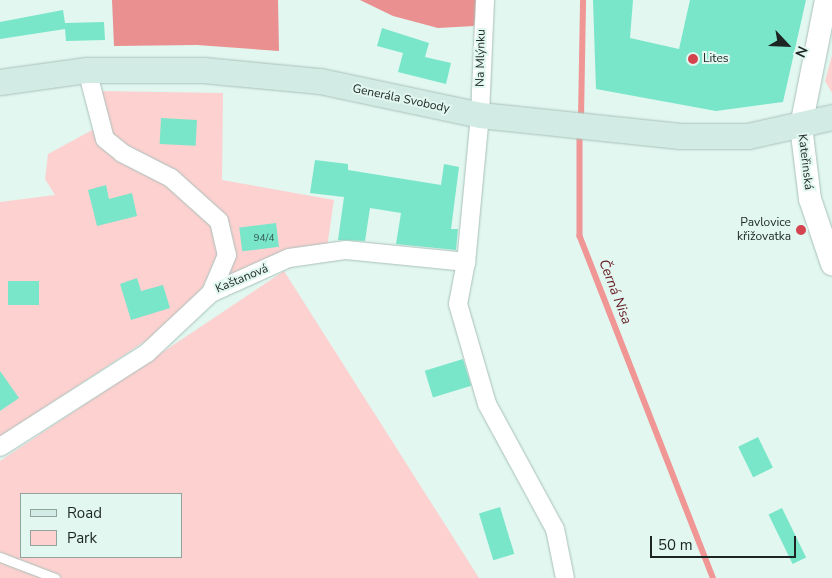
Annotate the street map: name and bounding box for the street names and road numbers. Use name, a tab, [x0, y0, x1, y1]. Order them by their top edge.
street label: Na Mlýnku	[473, 29, 489, 87]
street label: Generála Svobody	[351, 82, 451, 116]
street label: Kateřinská	[794, 133, 816, 191]
street label: Kaštanová	[213, 261, 271, 297]

